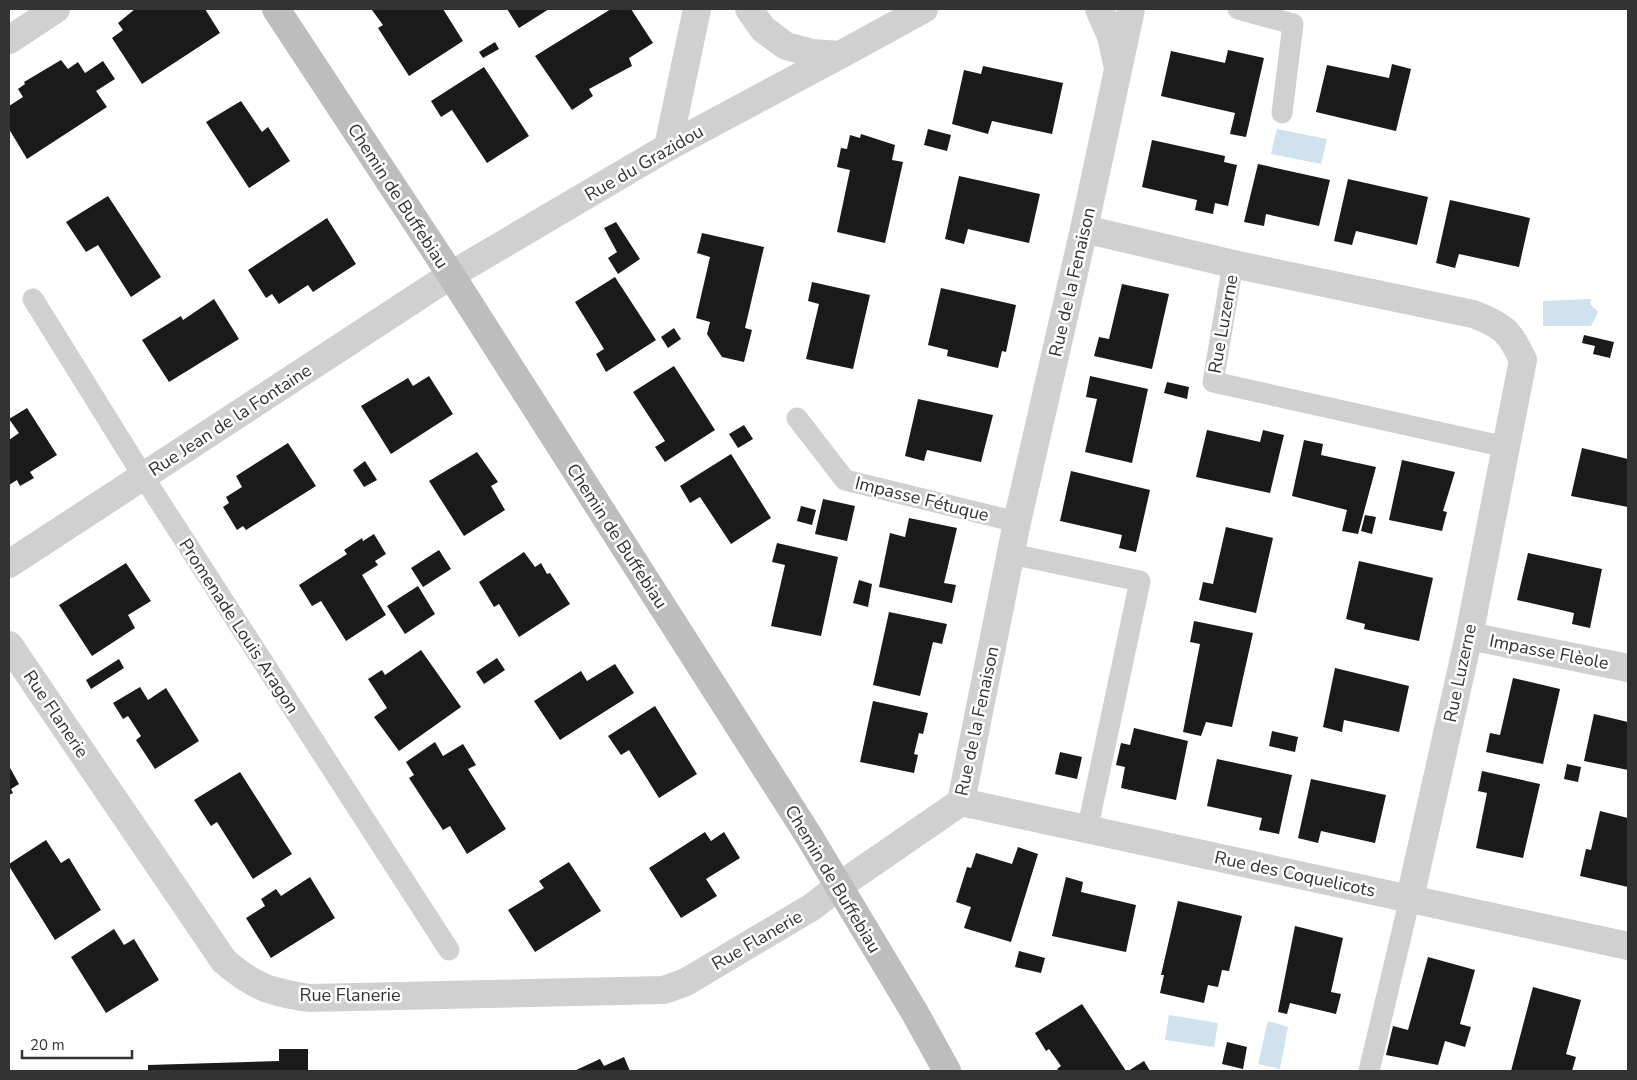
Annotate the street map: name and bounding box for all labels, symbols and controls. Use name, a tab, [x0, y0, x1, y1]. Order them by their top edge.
street label: Chemin de Buffebiau	[342, 119, 454, 273]
street label: Rue du Grazidou	[580, 119, 708, 207]
street label: Rue de la Fenaison	[1043, 205, 1101, 359]
street label: Rue Luzerne	[1202, 273, 1244, 375]
street label: Rue Jean de la Fontaine	[144, 358, 316, 482]
street label: Chemin de Buffebiau	[561, 459, 673, 613]
street label: Impasse Fétuque	[853, 471, 991, 527]
street label: Promenade Louis Aragon	[173, 534, 305, 718]
street label: Rue Luzerne	[1438, 622, 1482, 724]
street label: Impasse Flèole	[1487, 629, 1611, 675]
street label: Rue de la Fenaison	[949, 644, 1005, 798]
street label: Rue Flanerie	[18, 665, 94, 763]
street label: Chemin de Buffebiau	[779, 801, 887, 957]
street label: Rue des Coquelicots	[1212, 845, 1378, 903]
street label: Rue Flanerie	[707, 904, 807, 976]
street label: Rue Flanerie	[299, 983, 401, 1007]
scale bar	[22, 1028, 132, 1060]
text: 20 m	[30, 1035, 65, 1055]

